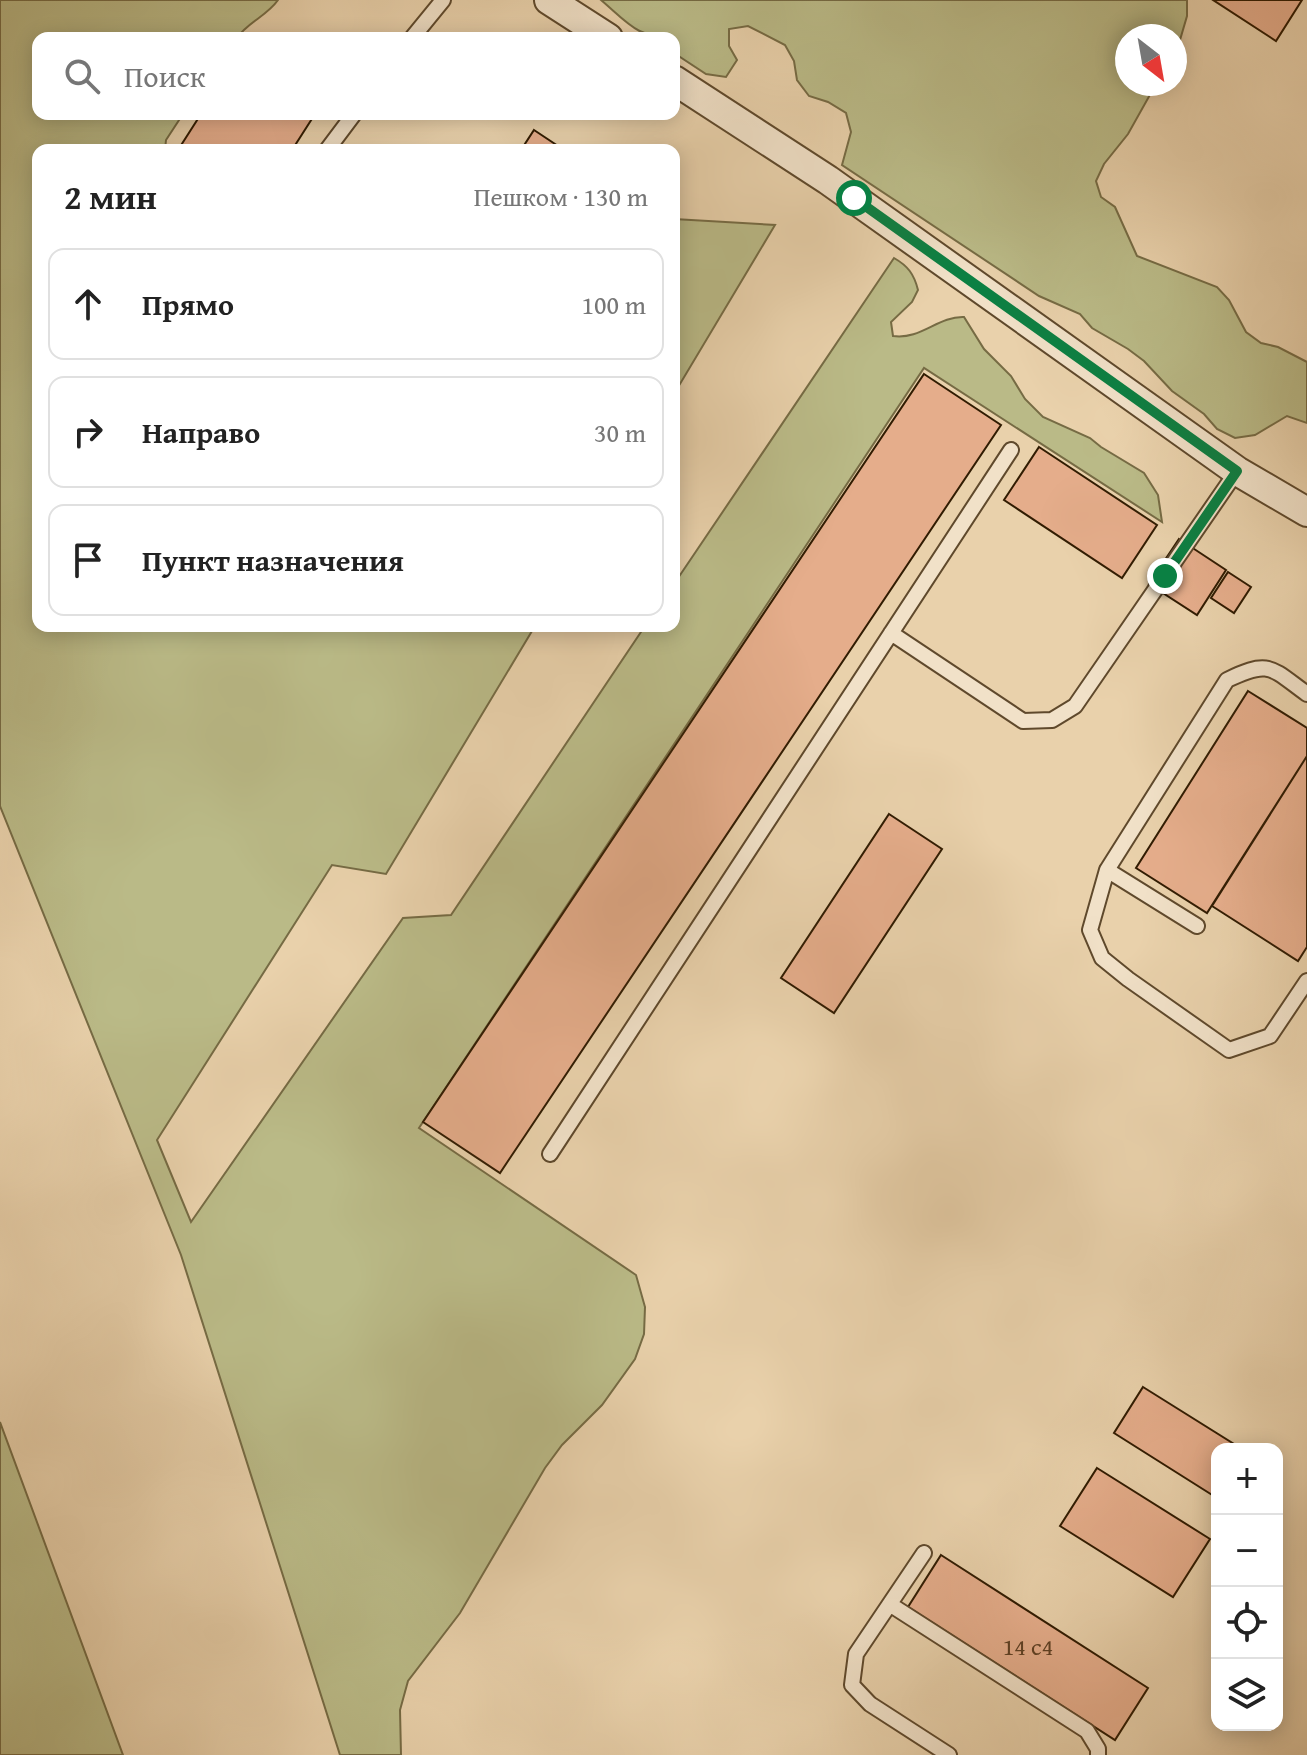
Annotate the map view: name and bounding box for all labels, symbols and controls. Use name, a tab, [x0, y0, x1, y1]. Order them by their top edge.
north arrow	[1115, 24, 1187, 96]
search box	[32, 32, 680, 120]
icon: search	[60, 54, 104, 98]
text: Поиск	[124, 54, 206, 98]
text: 2 мин	[64, 172, 157, 221]
text: Пешком · 130 m	[474, 177, 648, 216]
route start	[836, 180, 872, 216]
icon: ahead	[66, 282, 110, 326]
text: Прямо	[142, 282, 234, 326]
text: 100 m	[581, 285, 646, 324]
icon: right	[66, 410, 110, 454]
text: Направо	[142, 410, 260, 454]
text: 30 m	[594, 413, 646, 452]
icon: arrive	[66, 538, 110, 582]
text: Пункт назначения	[142, 538, 404, 582]
route end	[1147, 558, 1183, 594]
map controls	[1211, 1443, 1283, 1731]
button: +	[1211, 1443, 1283, 1515]
button: −	[1211, 1515, 1283, 1587]
button: locate	[1211, 1587, 1283, 1659]
house number: 14 с4	[1003, 1629, 1053, 1664]
button: layers	[1211, 1659, 1283, 1731]

